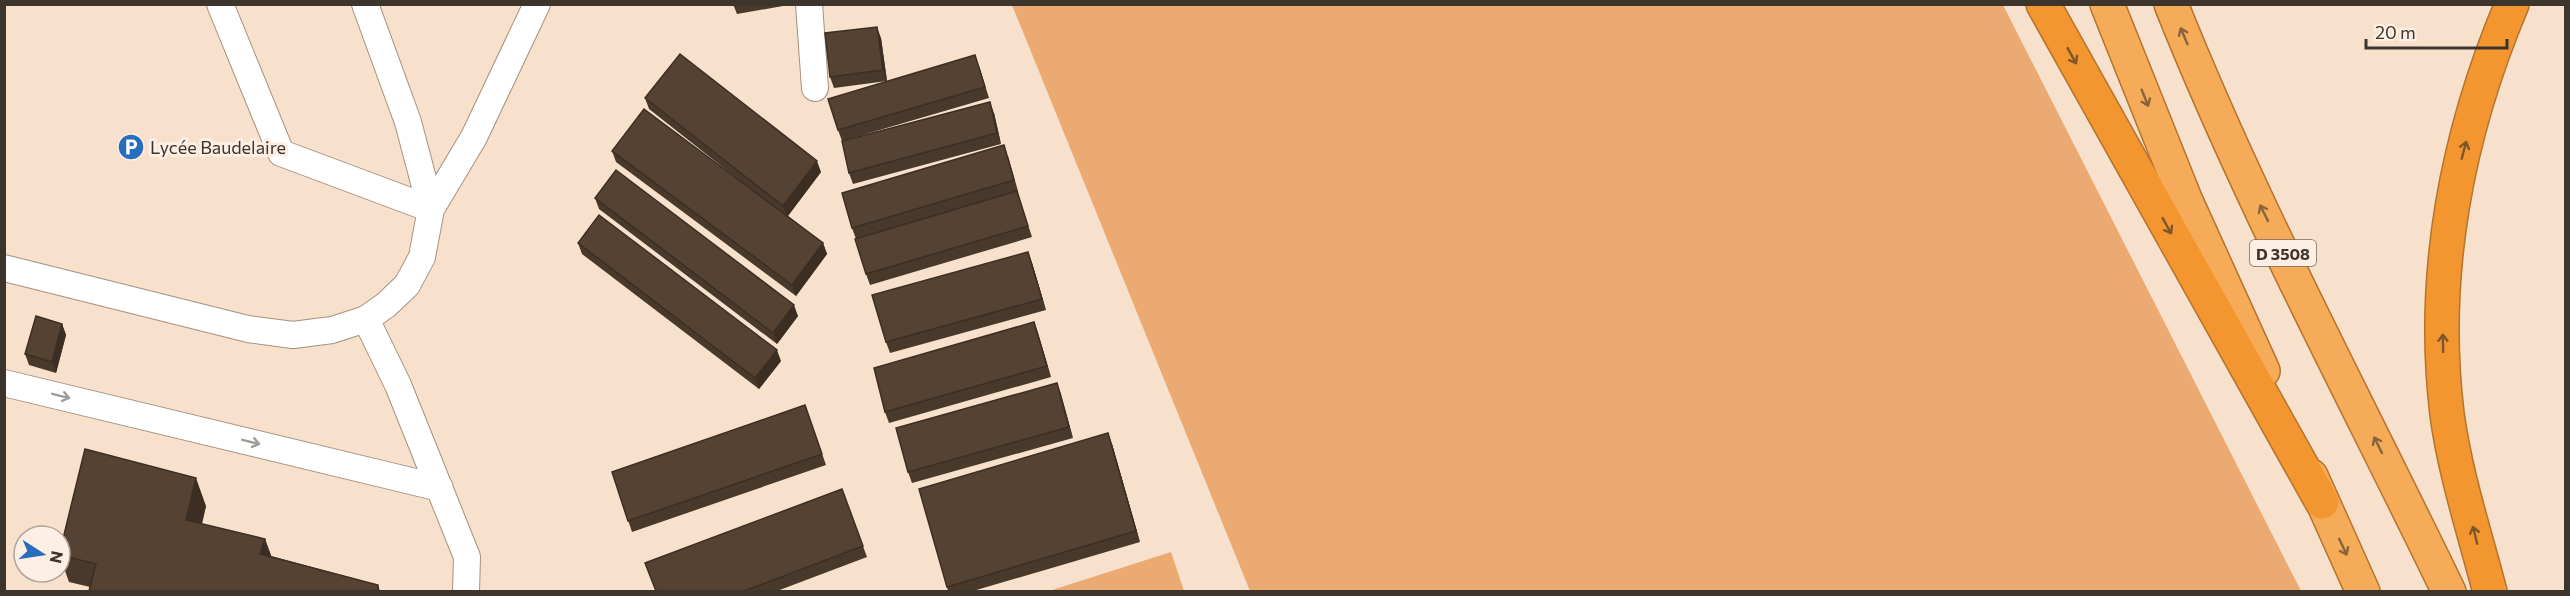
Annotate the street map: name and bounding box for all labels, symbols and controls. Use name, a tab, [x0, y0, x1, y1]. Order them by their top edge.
scale bar	[2366, 12, 2507, 50]
text: 20 m	[2375, 21, 2416, 43]
one-way arrow	[2178, 27, 2189, 45]
one-way arrow	[2067, 46, 2078, 64]
one-way arrow	[2140, 88, 2151, 106]
parking icon: Lycée Baudelaire	[116, 132, 146, 162]
place label: Lycée Baudelaire	[150, 136, 286, 158]
one-way arrow	[2458, 141, 2470, 160]
one-way arrow	[2258, 205, 2270, 223]
one-way arrow	[2162, 216, 2173, 234]
road number: D 3508	[2250, 240, 2316, 266]
one-way arrow	[2437, 334, 2449, 354]
one-way arrow	[52, 391, 71, 403]
one-way arrow	[2371, 436, 2383, 454]
one-way arrow	[241, 437, 260, 449]
north arrow	[12, 524, 72, 584]
one-way arrow	[2469, 526, 2481, 545]
one-way arrow	[2338, 537, 2349, 555]
text: N	[47, 549, 68, 565]

